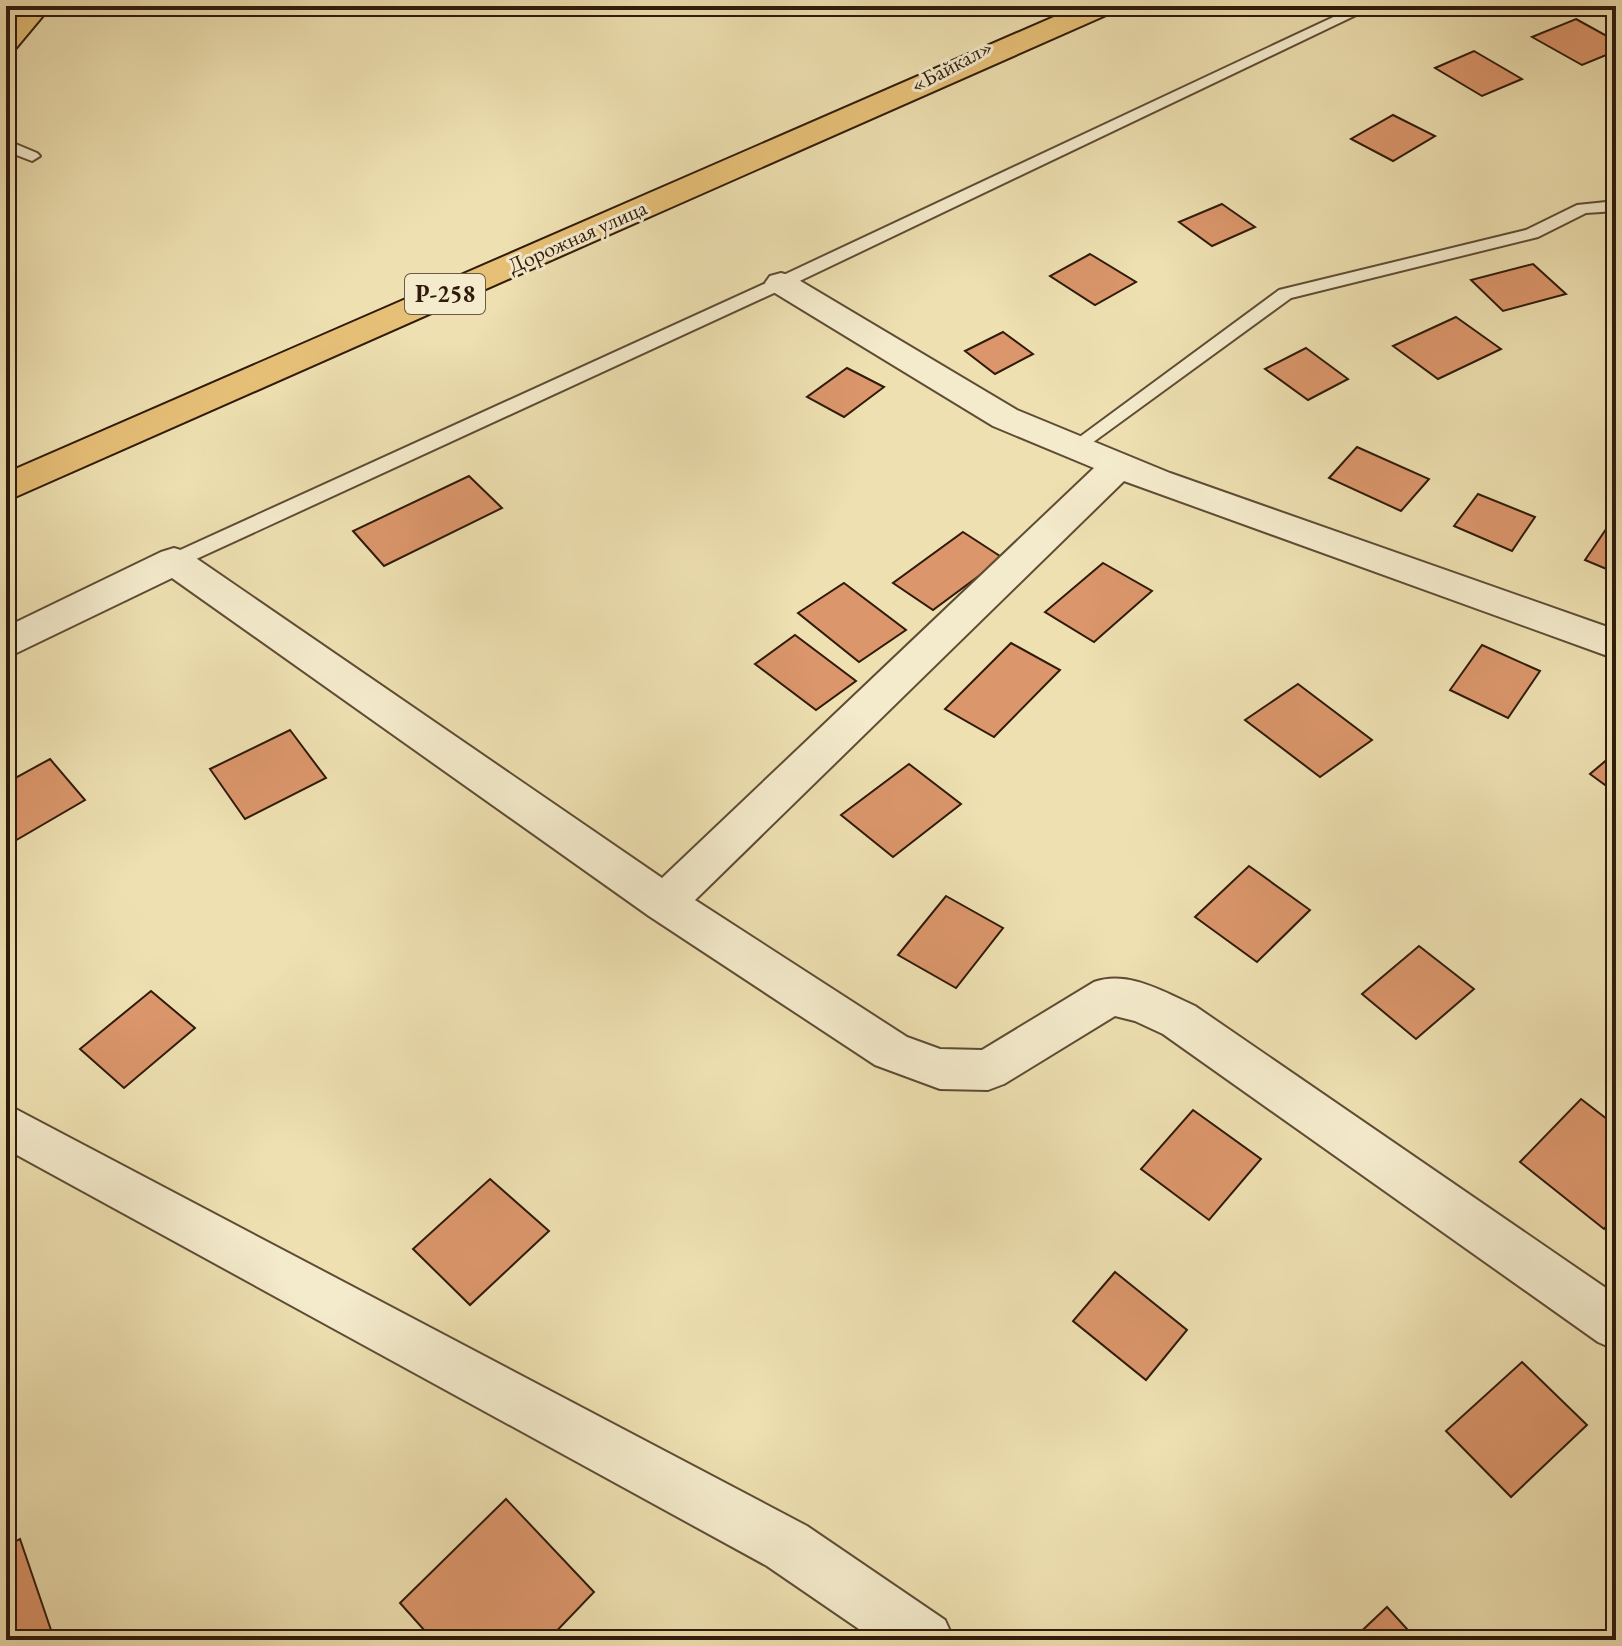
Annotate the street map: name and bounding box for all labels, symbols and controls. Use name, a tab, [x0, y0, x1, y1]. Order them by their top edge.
street label: «Байкал»	[905, 32, 997, 99]
street label: Дорожная улица	[503, 193, 652, 280]
road number: Р-258	[405, 274, 485, 314]

